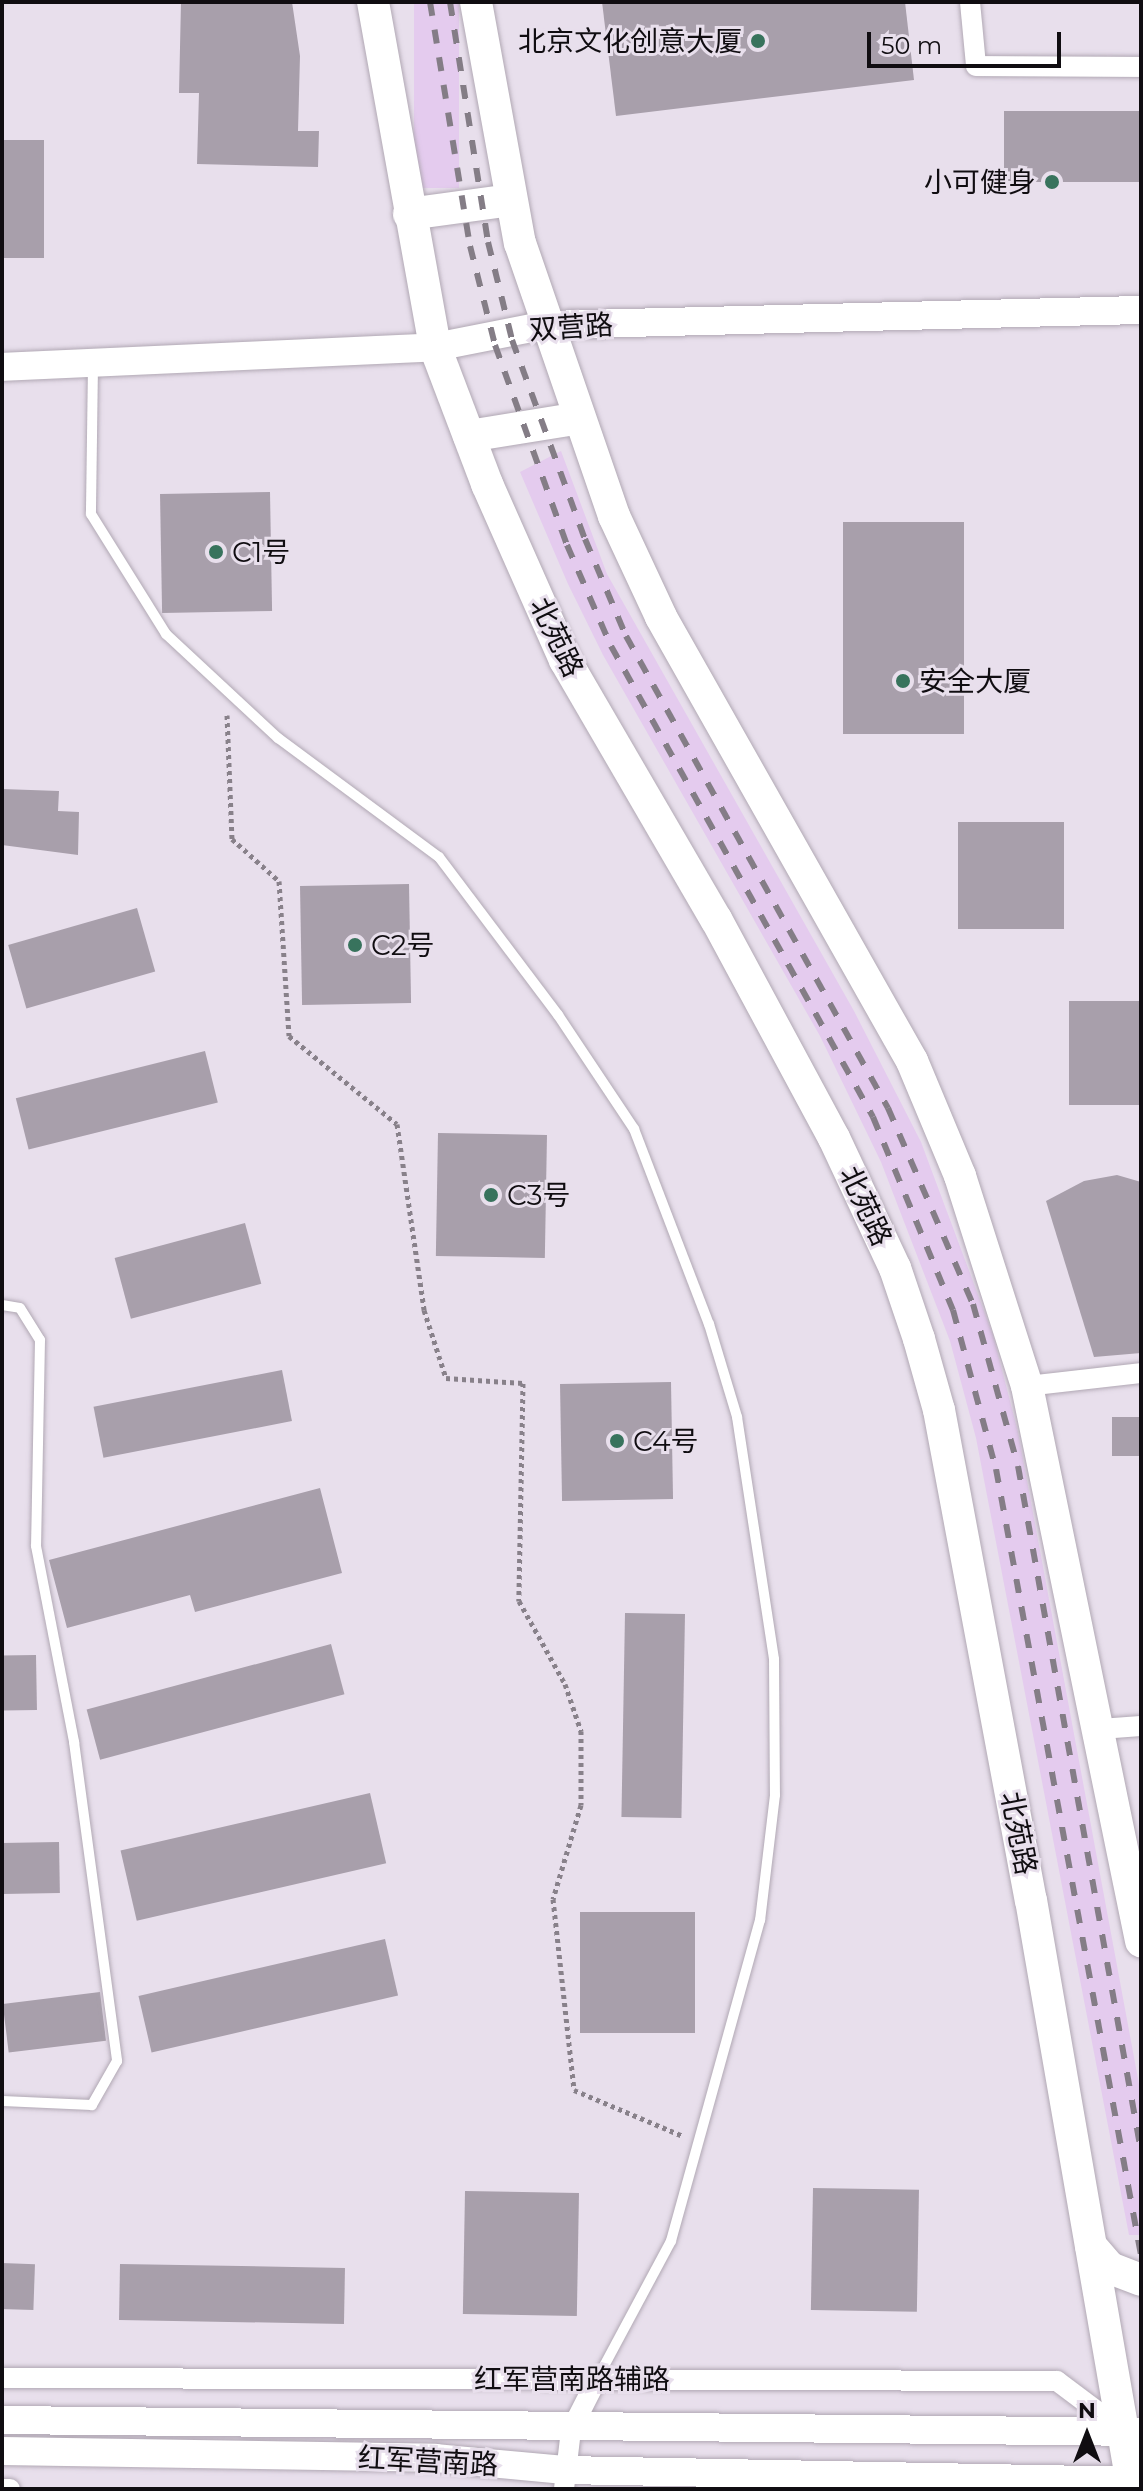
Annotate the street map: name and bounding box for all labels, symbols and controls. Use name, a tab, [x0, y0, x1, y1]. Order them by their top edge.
scale bar	[871, 16, 1065, 66]
place label: 北京文化创意大厦	[518, 24, 742, 58]
text: 50 m	[881, 31, 942, 60]
marker: 北京文化创意大厦	[749, 32, 767, 50]
place label: 小可健身	[924, 165, 1036, 199]
marker: 小可健身	[1043, 173, 1061, 191]
street label: 双营路	[528, 307, 614, 347]
place label: C1号	[232, 535, 290, 569]
marker: C1号	[207, 543, 225, 561]
street label: 北苑路	[523, 592, 591, 682]
place label: 安全大厦	[919, 664, 1031, 698]
marker: 安全大厦	[894, 672, 912, 690]
place label: C2号	[371, 928, 435, 962]
marker: C2号	[346, 936, 364, 954]
street label: 北苑路	[833, 1161, 899, 1251]
place label: C3号	[507, 1178, 571, 1212]
marker: C3号	[482, 1186, 500, 1204]
place label: C4号	[633, 1424, 699, 1458]
marker: C4号	[608, 1432, 626, 1450]
street label: 北苑路	[994, 1789, 1044, 1877]
street label: 红军营南路辅路	[474, 2362, 670, 2396]
north arrow	[1047, 2395, 1127, 2475]
text: N	[1078, 2397, 1096, 2424]
street label: 红军营南路	[357, 2441, 499, 2481]

